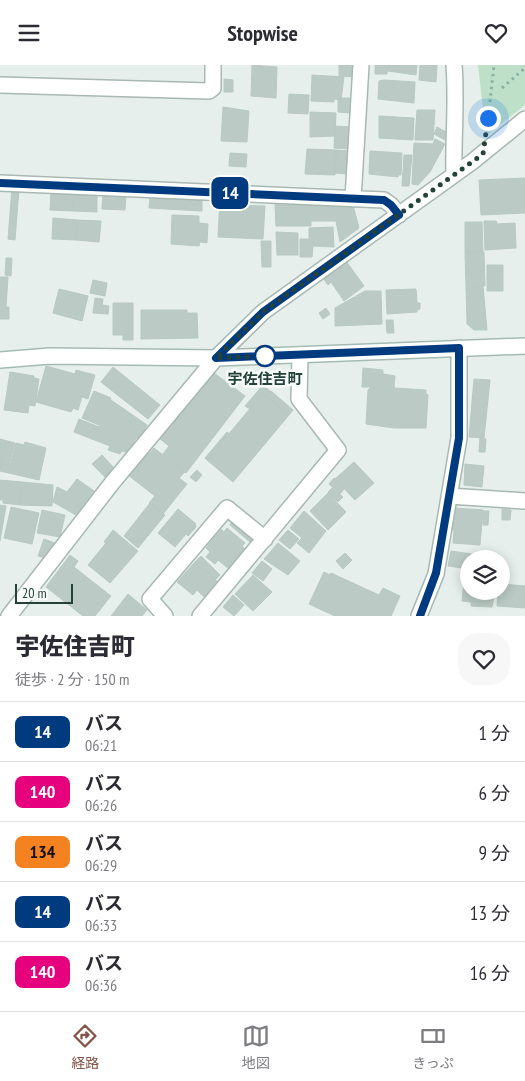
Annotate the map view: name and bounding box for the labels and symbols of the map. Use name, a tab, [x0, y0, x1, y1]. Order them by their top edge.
your location	[476, 106, 501, 131]
line badge: 14	[208, 177, 252, 209]
marker: 宇佐住吉町	[254, 345, 276, 367]
place label: 宇佐住吉町	[227, 369, 303, 388]
scale bar	[15, 581, 72, 604]

